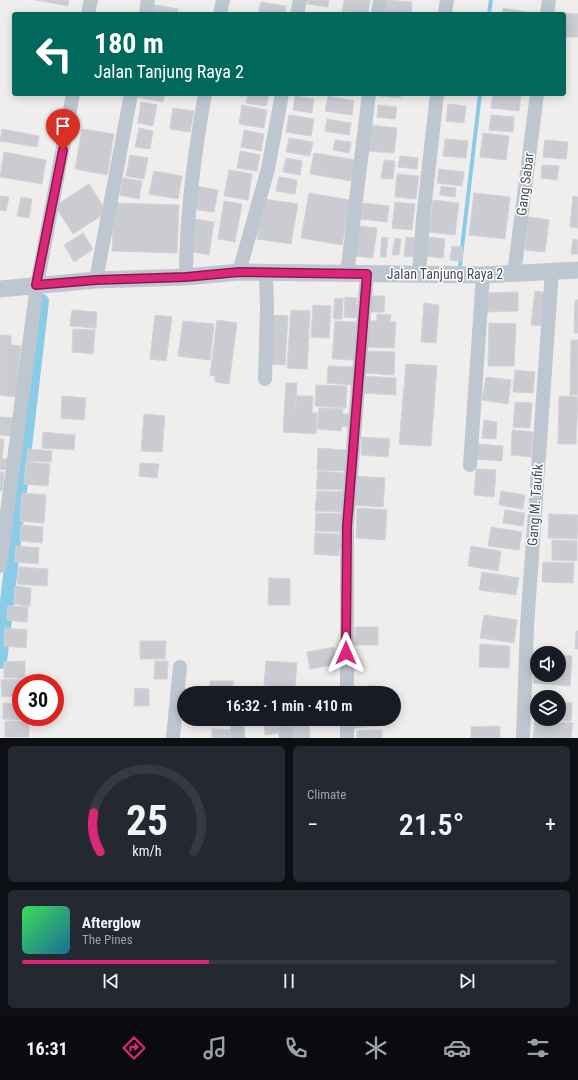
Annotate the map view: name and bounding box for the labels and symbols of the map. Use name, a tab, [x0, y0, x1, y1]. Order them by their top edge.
pin	[46, 109, 80, 150]
street label: Gang Sabar	[513, 151, 537, 217]
street label: Jalan Tanjung Raya 2	[387, 266, 503, 282]
street label: Gang M. Taufik	[524, 463, 546, 547]
position arrow	[325, 632, 367, 674]
speed limit sign: 30	[12, 674, 64, 726]

